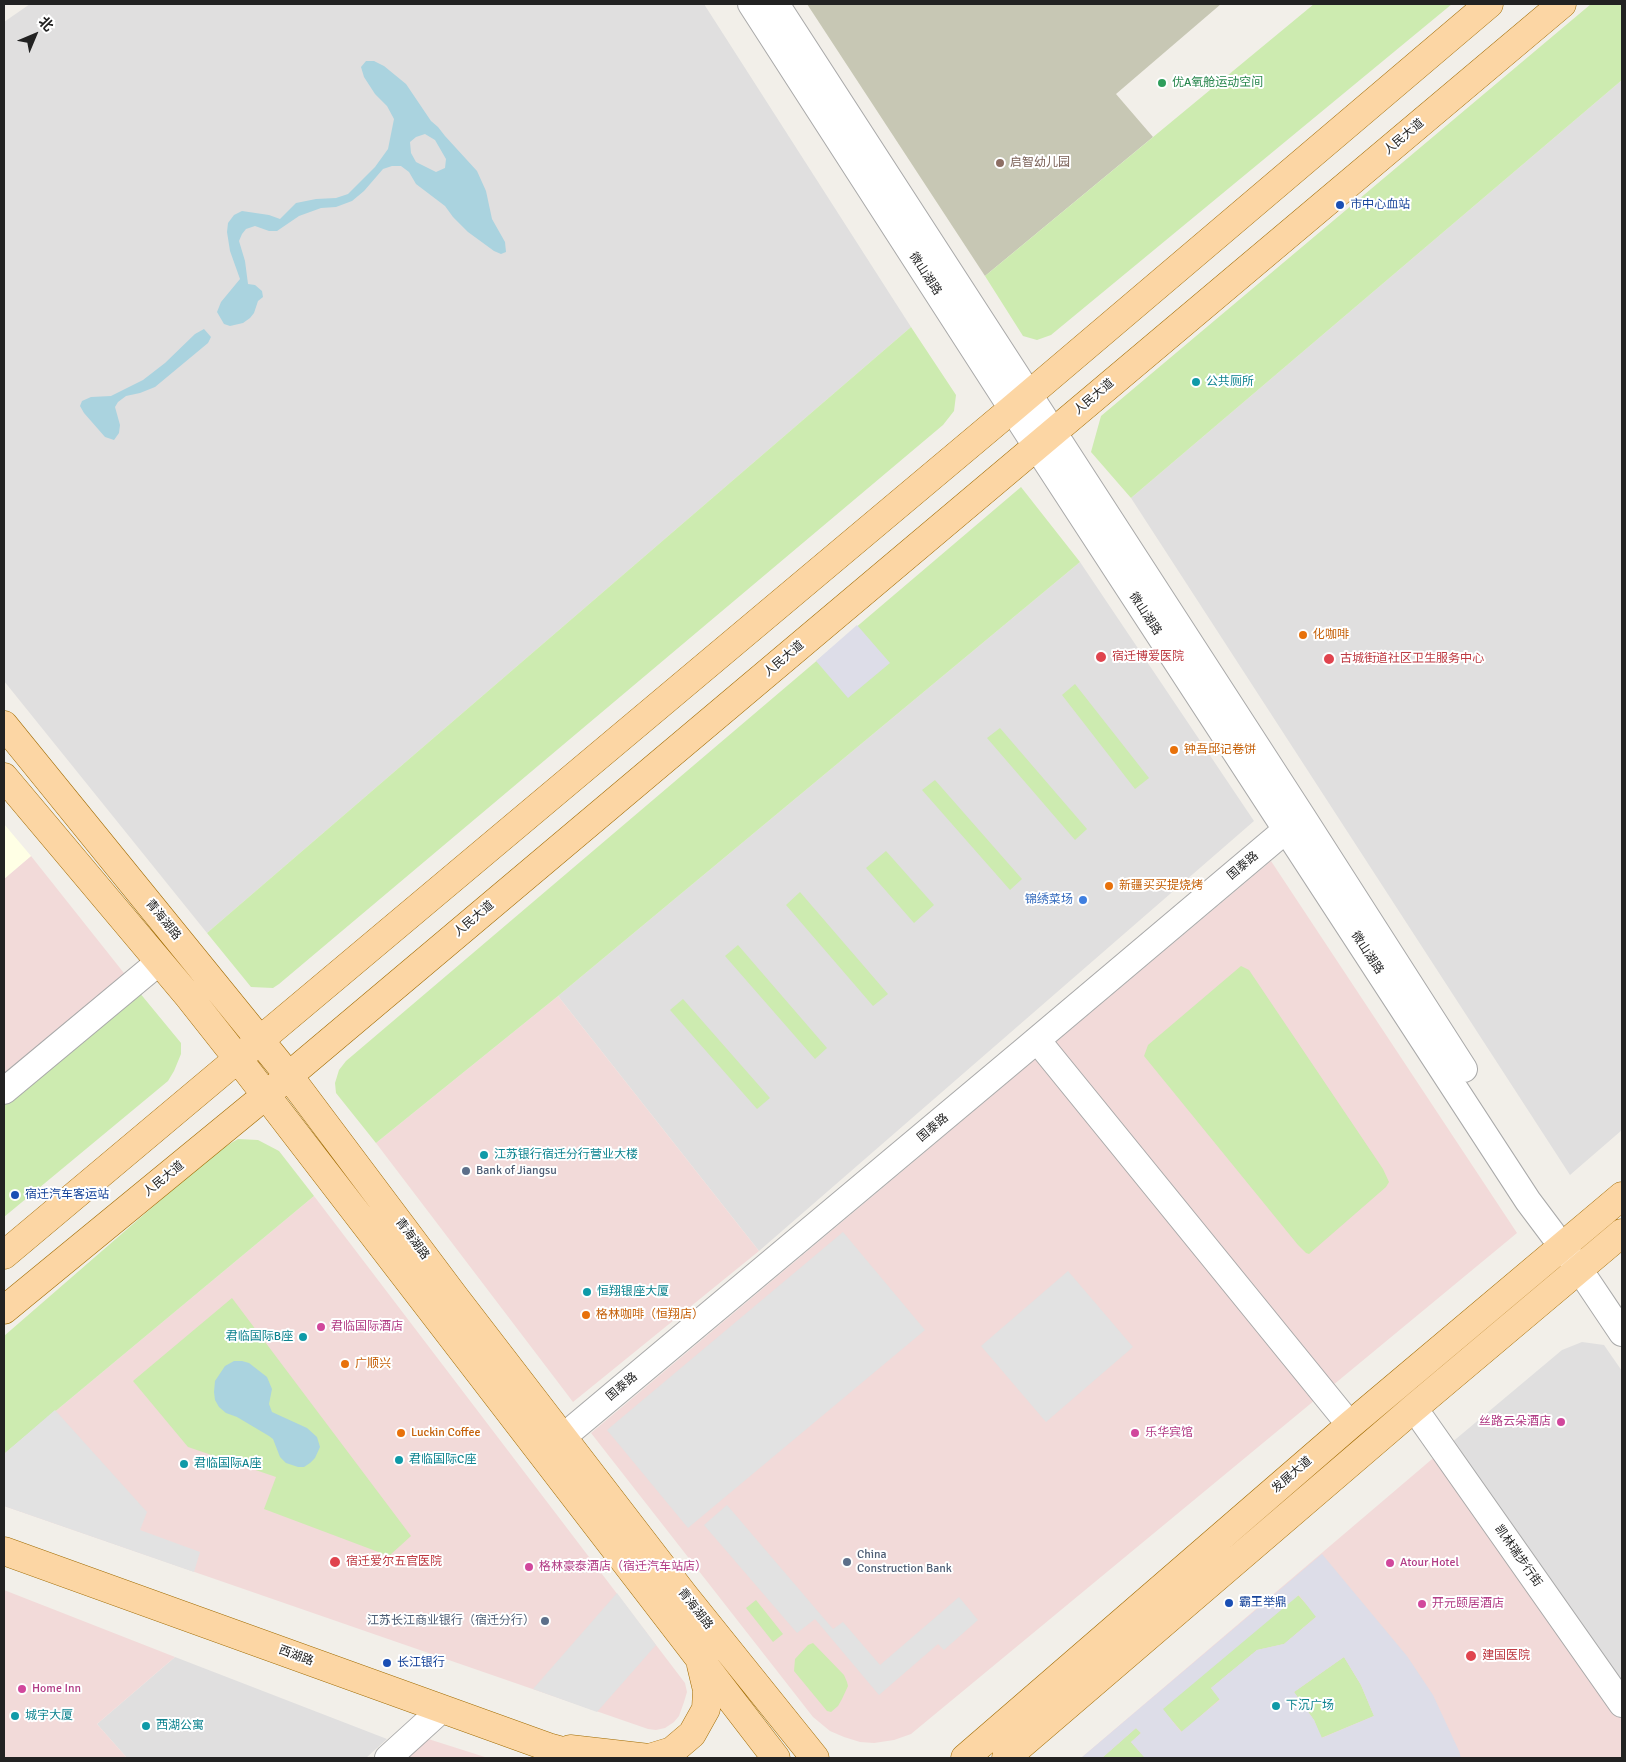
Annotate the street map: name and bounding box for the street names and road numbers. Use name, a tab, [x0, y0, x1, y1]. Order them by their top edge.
street label: 人民大道	[1381, 116, 1427, 158]
street label: 微山湖路	[906, 250, 944, 298]
street label: 人民大道	[1071, 376, 1117, 418]
street label: 微山湖路	[1126, 590, 1164, 638]
street label: 人民大道	[761, 638, 807, 680]
street label: 国泰路	[1225, 849, 1261, 883]
street label: 青海湖路	[142, 897, 184, 943]
street label: 人民大道	[451, 898, 497, 940]
street label: 微山湖路	[1348, 929, 1386, 977]
street label: 国泰路	[915, 1111, 951, 1145]
street label: 人民大道	[141, 1158, 187, 1200]
street label: 青海湖路	[392, 1215, 432, 1263]
street label: 国泰路	[604, 1370, 640, 1404]
street label: 发展大道	[1269, 1454, 1315, 1496]
street label: 凯林瑞步行街	[1491, 1522, 1545, 1590]
street label: 青海湖路	[675, 1586, 715, 1632]
street label: 西湖路	[277, 1643, 315, 1669]

